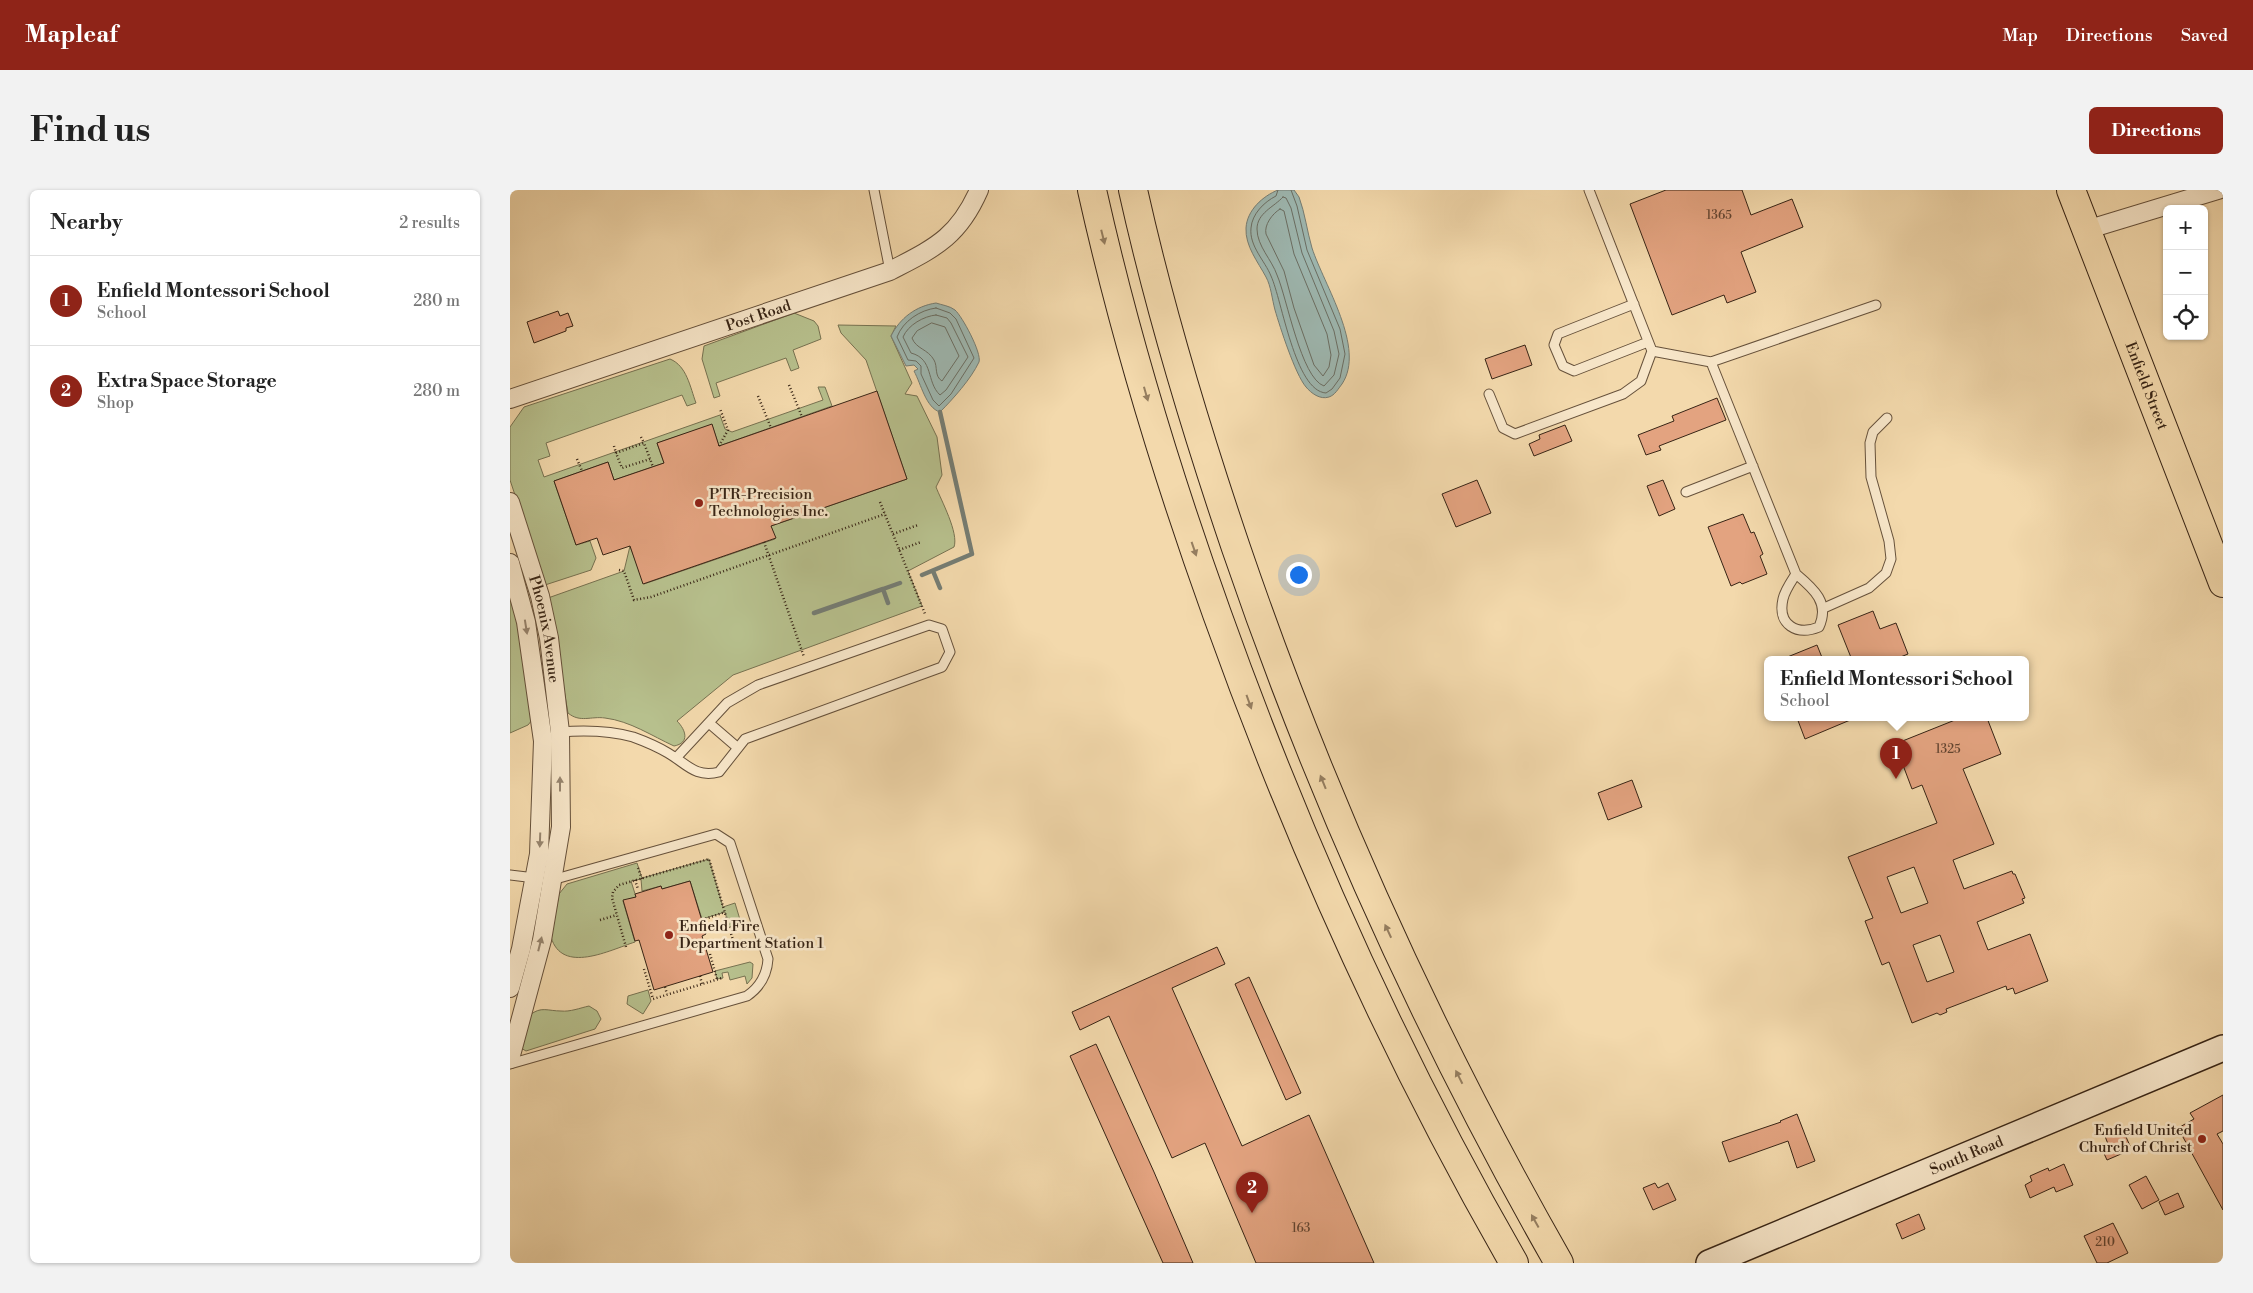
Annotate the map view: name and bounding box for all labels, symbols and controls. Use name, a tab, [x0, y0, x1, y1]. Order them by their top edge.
text: Mapleaf	[25, 20, 118, 50]
text: Map	[2002, 24, 2038, 47]
text: Directions	[2066, 24, 2153, 47]
text: Saved	[2181, 24, 2228, 47]
button: Directions	[2089, 107, 2223, 154]
text: Find us	[30, 109, 150, 152]
map controls	[2163, 205, 2208, 340]
button: +	[2163, 205, 2208, 250]
house number: 1365	[1706, 208, 1732, 223]
text: Nearby	[50, 210, 123, 236]
text: 2 results	[399, 213, 460, 233]
one-way arrow	[1099, 230, 1107, 245]
button: −	[2163, 250, 2208, 295]
text: Enfield Montessori School	[97, 279, 330, 303]
text: 1	[62, 291, 70, 311]
text: 280 m	[413, 291, 460, 311]
button: locate	[2163, 295, 2208, 340]
street label: Post Road	[723, 296, 794, 336]
text: School	[97, 303, 146, 323]
street label: Enfield Street	[2121, 339, 2172, 433]
text: Extra Space Storage	[97, 369, 277, 393]
text: 2	[61, 381, 71, 401]
text: 280 m	[413, 381, 460, 401]
one-way arrow	[1142, 387, 1150, 402]
text: Shop	[97, 393, 134, 413]
place label: PTR-Precision Technologies Inc.	[709, 485, 828, 521]
marker: PTR-Precision Technologies Inc.	[693, 497, 705, 509]
one-way arrow	[1191, 542, 1199, 557]
your location	[1286, 562, 1312, 588]
street label: Phoenix Avenue	[524, 573, 563, 684]
one-way arrow	[523, 619, 531, 635]
popup	[1764, 656, 2029, 721]
text: Enfield Montessori School	[1780, 667, 2013, 691]
text: School	[1780, 691, 1829, 711]
one-way arrow	[1245, 695, 1253, 710]
pin: 1	[1880, 738, 1912, 779]
house number: 1325	[1935, 742, 1961, 757]
one-way arrow	[556, 775, 564, 791]
one-way arrow	[1318, 775, 1326, 789]
one-way arrow	[535, 833, 543, 849]
place label: Enfield Fire Department Station 1	[679, 917, 824, 953]
one-way arrow	[1383, 924, 1391, 938]
marker: Enfield Fire Department Station 1	[663, 929, 675, 941]
one-way arrow	[536, 937, 544, 952]
one-way arrow	[1455, 1070, 1463, 1084]
place label: Enfield United Church of Christ	[2079, 1121, 2193, 1157]
street label: South Road	[1927, 1132, 2007, 1180]
marker: Enfield United Church of Christ	[2196, 1133, 2208, 1145]
pin: 2	[1236, 1172, 1268, 1213]
one-way arrow	[1531, 1214, 1540, 1227]
house number: 163	[1292, 1221, 1311, 1236]
house number: 210	[2095, 1235, 2115, 1250]

